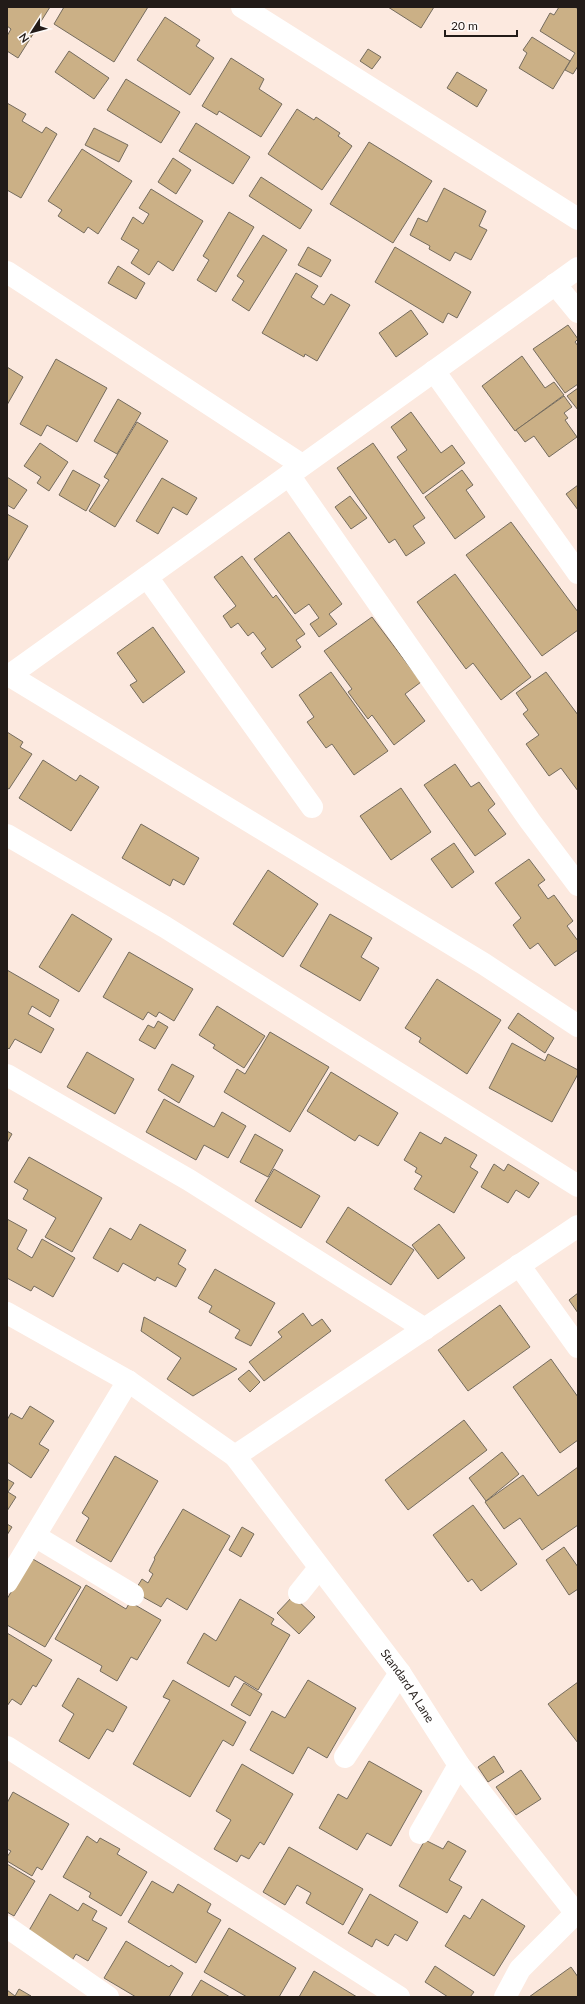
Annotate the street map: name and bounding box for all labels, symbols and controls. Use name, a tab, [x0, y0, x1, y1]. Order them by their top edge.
north arrow	[12, 12, 52, 52]
scale bar	[445, 12, 517, 38]
text: 20 m	[451, 18, 478, 33]
text: N	[16, 31, 31, 45]
street label: Standard A Lane	[378, 1646, 438, 1725]

